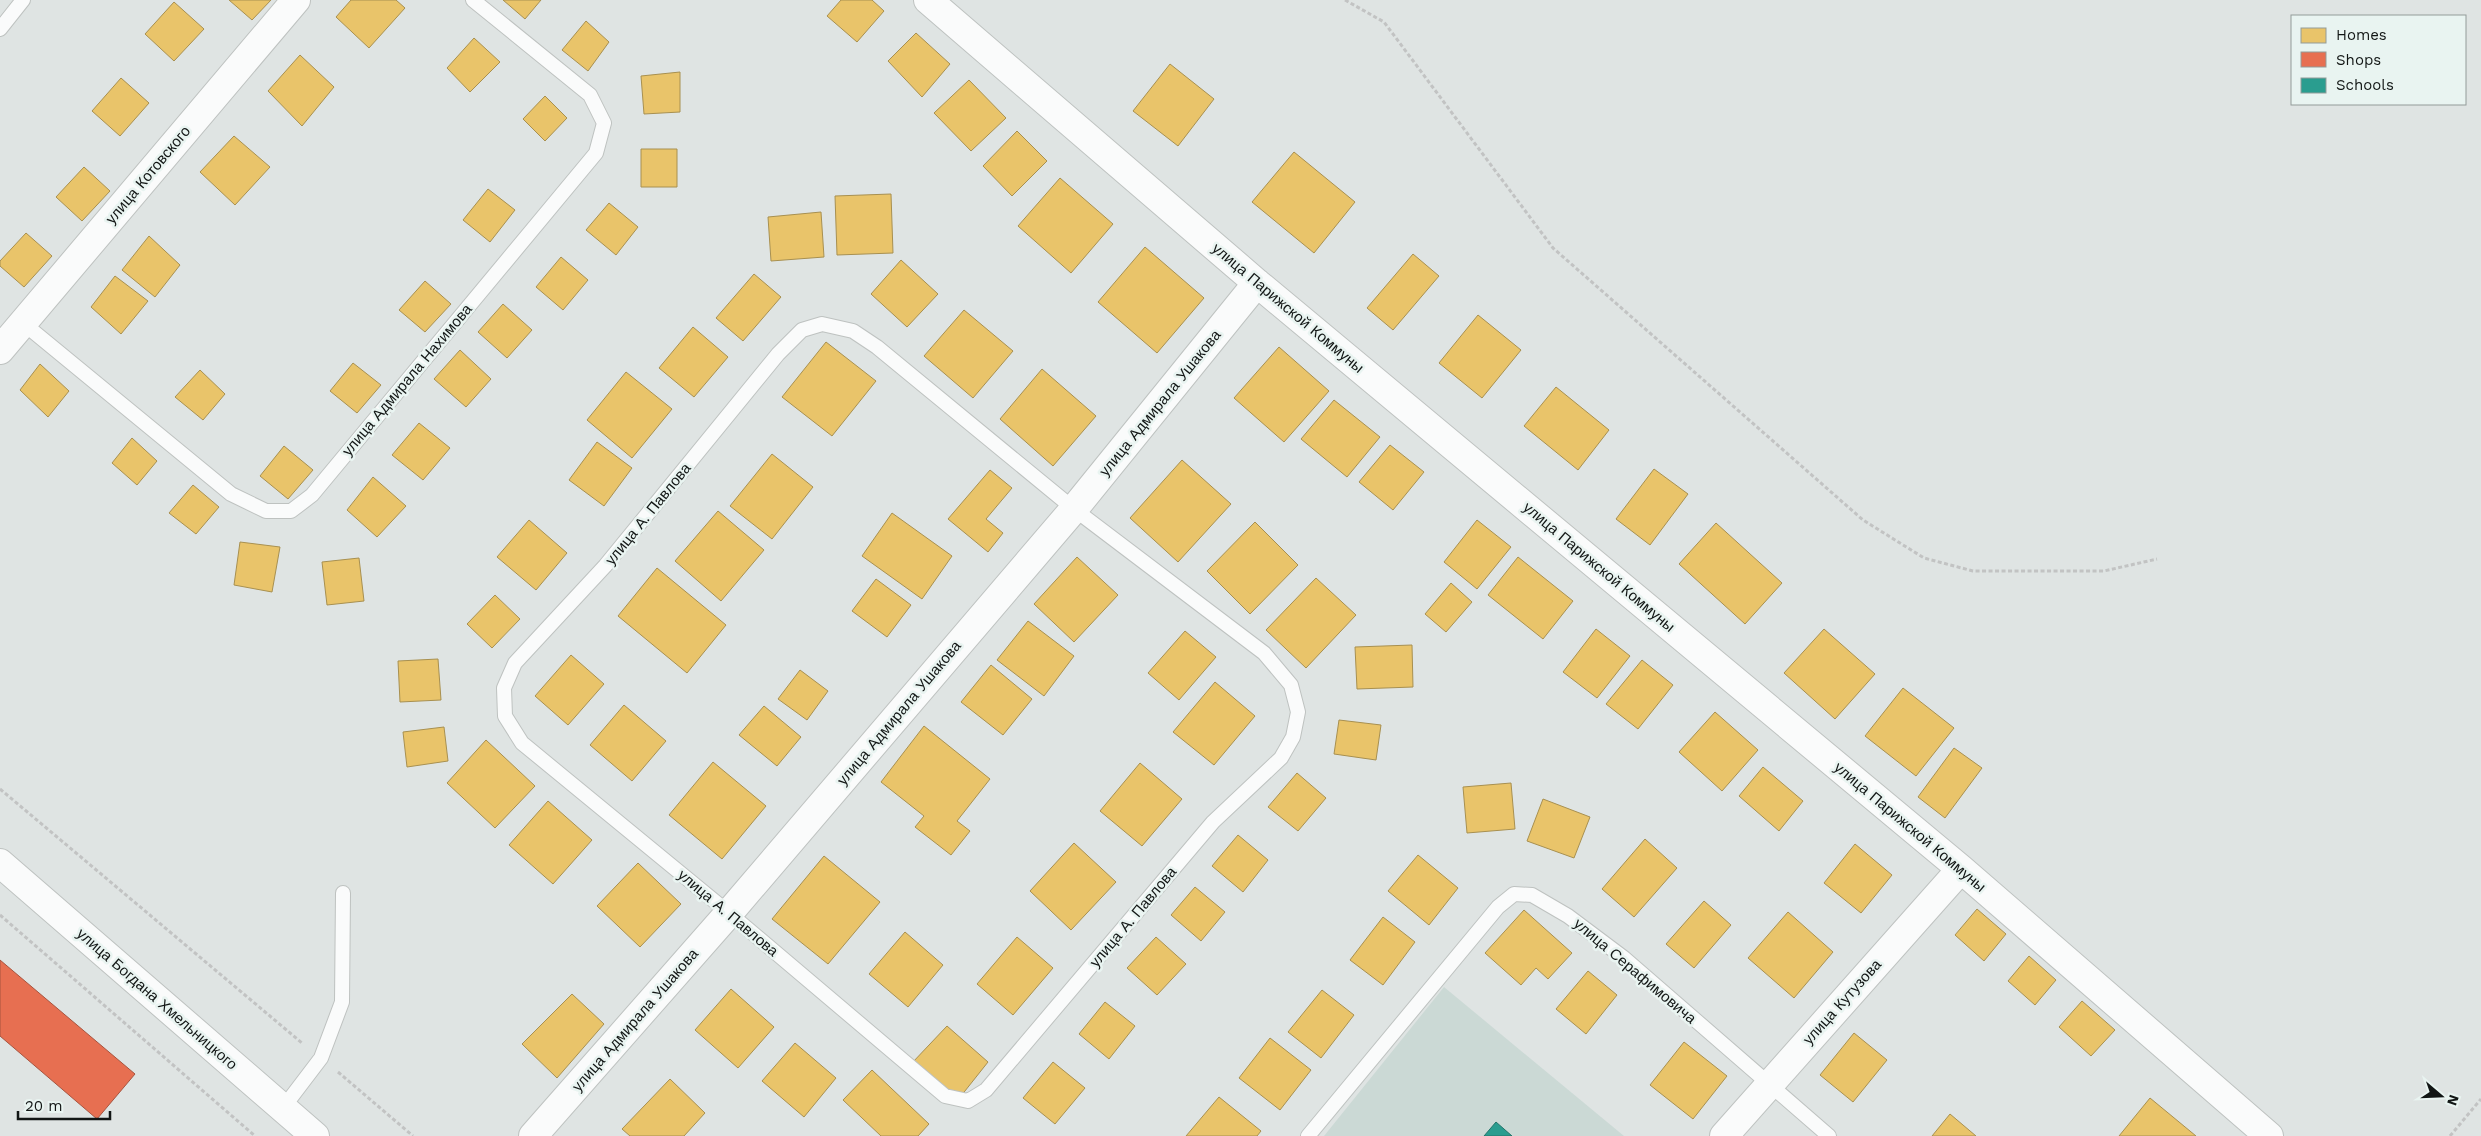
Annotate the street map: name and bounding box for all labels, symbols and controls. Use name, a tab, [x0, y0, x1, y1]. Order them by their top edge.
legend	[2291, 15, 2466, 105]
text: Homes	[2336, 26, 2387, 44]
text: Shops	[2336, 51, 2381, 69]
text: Schools	[2336, 76, 2394, 94]
street label: улица Котовского	[102, 122, 194, 228]
street label: улица Парижской Коммуны	[1208, 239, 1368, 377]
street label: улица Адмирала Нахимова	[338, 300, 476, 460]
street label: улица Адмирала Ушакова	[1095, 326, 1225, 480]
street label: улица А. Павлова	[601, 459, 695, 568]
street label: улица Парижской Коммуны	[1519, 498, 1679, 636]
street label: улица Адмирала Ушакова	[833, 637, 965, 789]
street label: улица Парижской Коммуны	[1830, 758, 1990, 896]
street label: улица А. Павлова	[1086, 863, 1181, 971]
street label: улица А. Павлова	[674, 866, 782, 961]
street label: улица Серафимовича	[1570, 915, 1700, 1028]
street label: улица Богдана Хмельницкого	[73, 924, 241, 1074]
street label: улица Адмирала Ушакова	[568, 944, 702, 1095]
street label: улица Кутузова	[1799, 955, 1885, 1048]
north arrow	[2416, 1071, 2466, 1121]
scale bar	[18, 1088, 110, 1120]
text: N	[2444, 1093, 2463, 1108]
text: 20 m	[25, 1097, 63, 1115]

